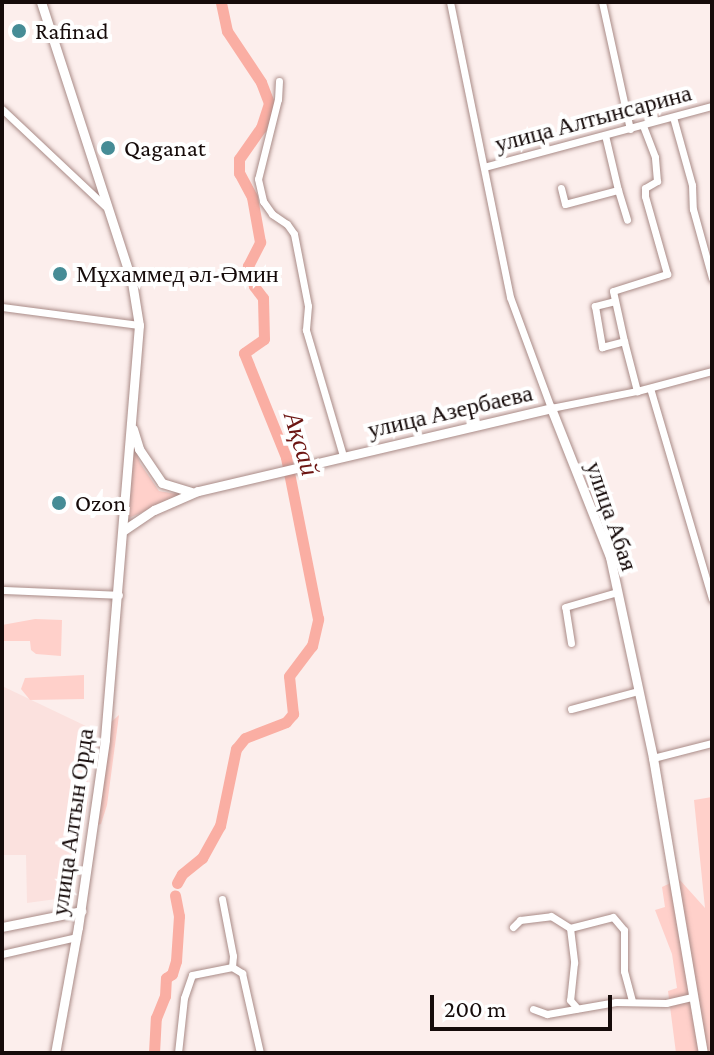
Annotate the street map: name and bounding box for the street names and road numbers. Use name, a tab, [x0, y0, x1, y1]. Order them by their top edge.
street label: улица Алтынсарина	[491, 78, 695, 158]
street label: улица Азербаева	[365, 378, 535, 444]
street label: улица Абая	[580, 458, 644, 574]
street label: улица Алтын Орда	[45, 726, 99, 918]

